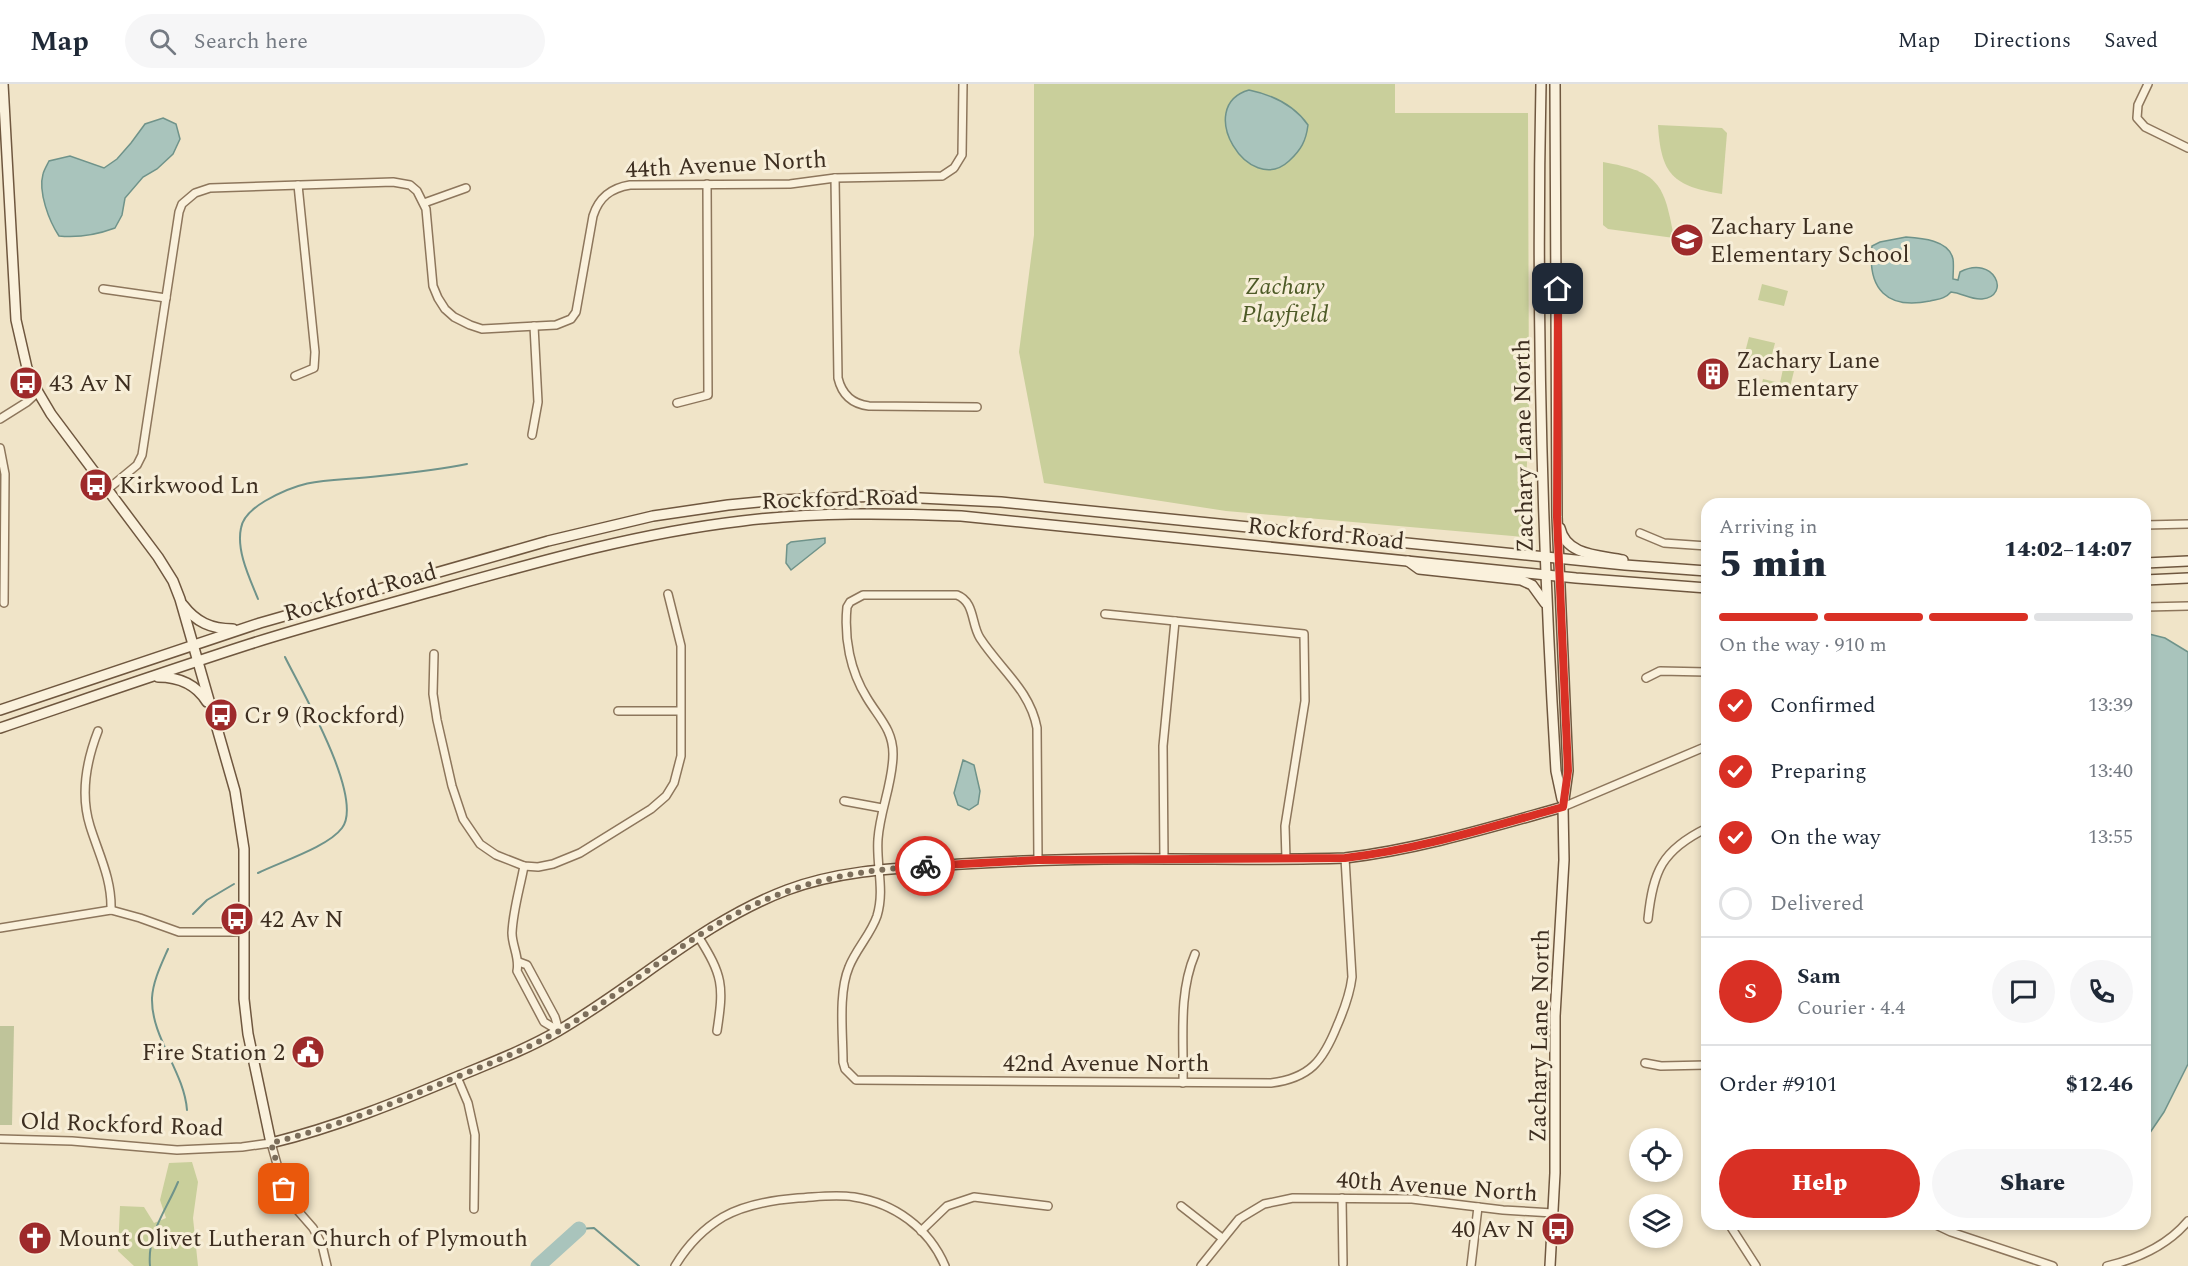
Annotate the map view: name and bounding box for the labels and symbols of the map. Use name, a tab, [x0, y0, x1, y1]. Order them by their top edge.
street label: 44th Avenue North	[624, 142, 828, 188]
place label: Zachary Lane Elementary School	[1710, 209, 1910, 273]
school or university icon: Zachary Lane Elementary School	[1669, 222, 1705, 258]
pin	[1532, 263, 1583, 314]
park label: Zachary Playfield	[1241, 269, 1329, 333]
street label: Zachary Lane North	[1504, 339, 1544, 553]
place label: Zachary Lane Elementary	[1736, 343, 1880, 407]
building icon: Zachary Lane Elementary	[1695, 356, 1731, 392]
bus stop icon: 43 Av N	[8, 365, 44, 401]
place label: 43 Av N	[49, 366, 133, 402]
bus stop icon: Kirkwood Ln	[78, 467, 114, 503]
place label: Kirkwood Ln	[119, 468, 259, 504]
street label: Rockford Road	[761, 478, 920, 520]
street label: Rockford Road	[1246, 508, 1406, 560]
street label: Rockford Road	[279, 554, 441, 632]
bus stop icon: Cr 9 (Rockford)	[203, 697, 239, 733]
place label: Cr 9 (Rockford)	[244, 698, 405, 734]
courier	[895, 836, 955, 896]
bus stop icon: 42 Av N	[219, 901, 255, 937]
place label: 42 Av N	[260, 902, 344, 938]
street label: Zachary Lane North	[1520, 929, 1560, 1143]
public building icon: Fire Station 2	[290, 1034, 326, 1070]
place label: Fire Station 2	[142, 1035, 285, 1071]
street label: 42nd Avenue North	[1003, 1046, 1209, 1082]
street label: Old Rockford Road	[20, 1103, 224, 1147]
street label: 40th Avenue North	[1335, 1162, 1539, 1212]
pin	[258, 1163, 309, 1214]
bus stop icon: 40 Av N	[1540, 1211, 1576, 1247]
place label: 40 Av N	[1451, 1212, 1535, 1248]
church icon: Mount Olivet Lutheran Church of Plymouth	[17, 1220, 53, 1256]
place label: Mount Olivet Lutheran Church of Plymouth	[58, 1221, 528, 1257]

